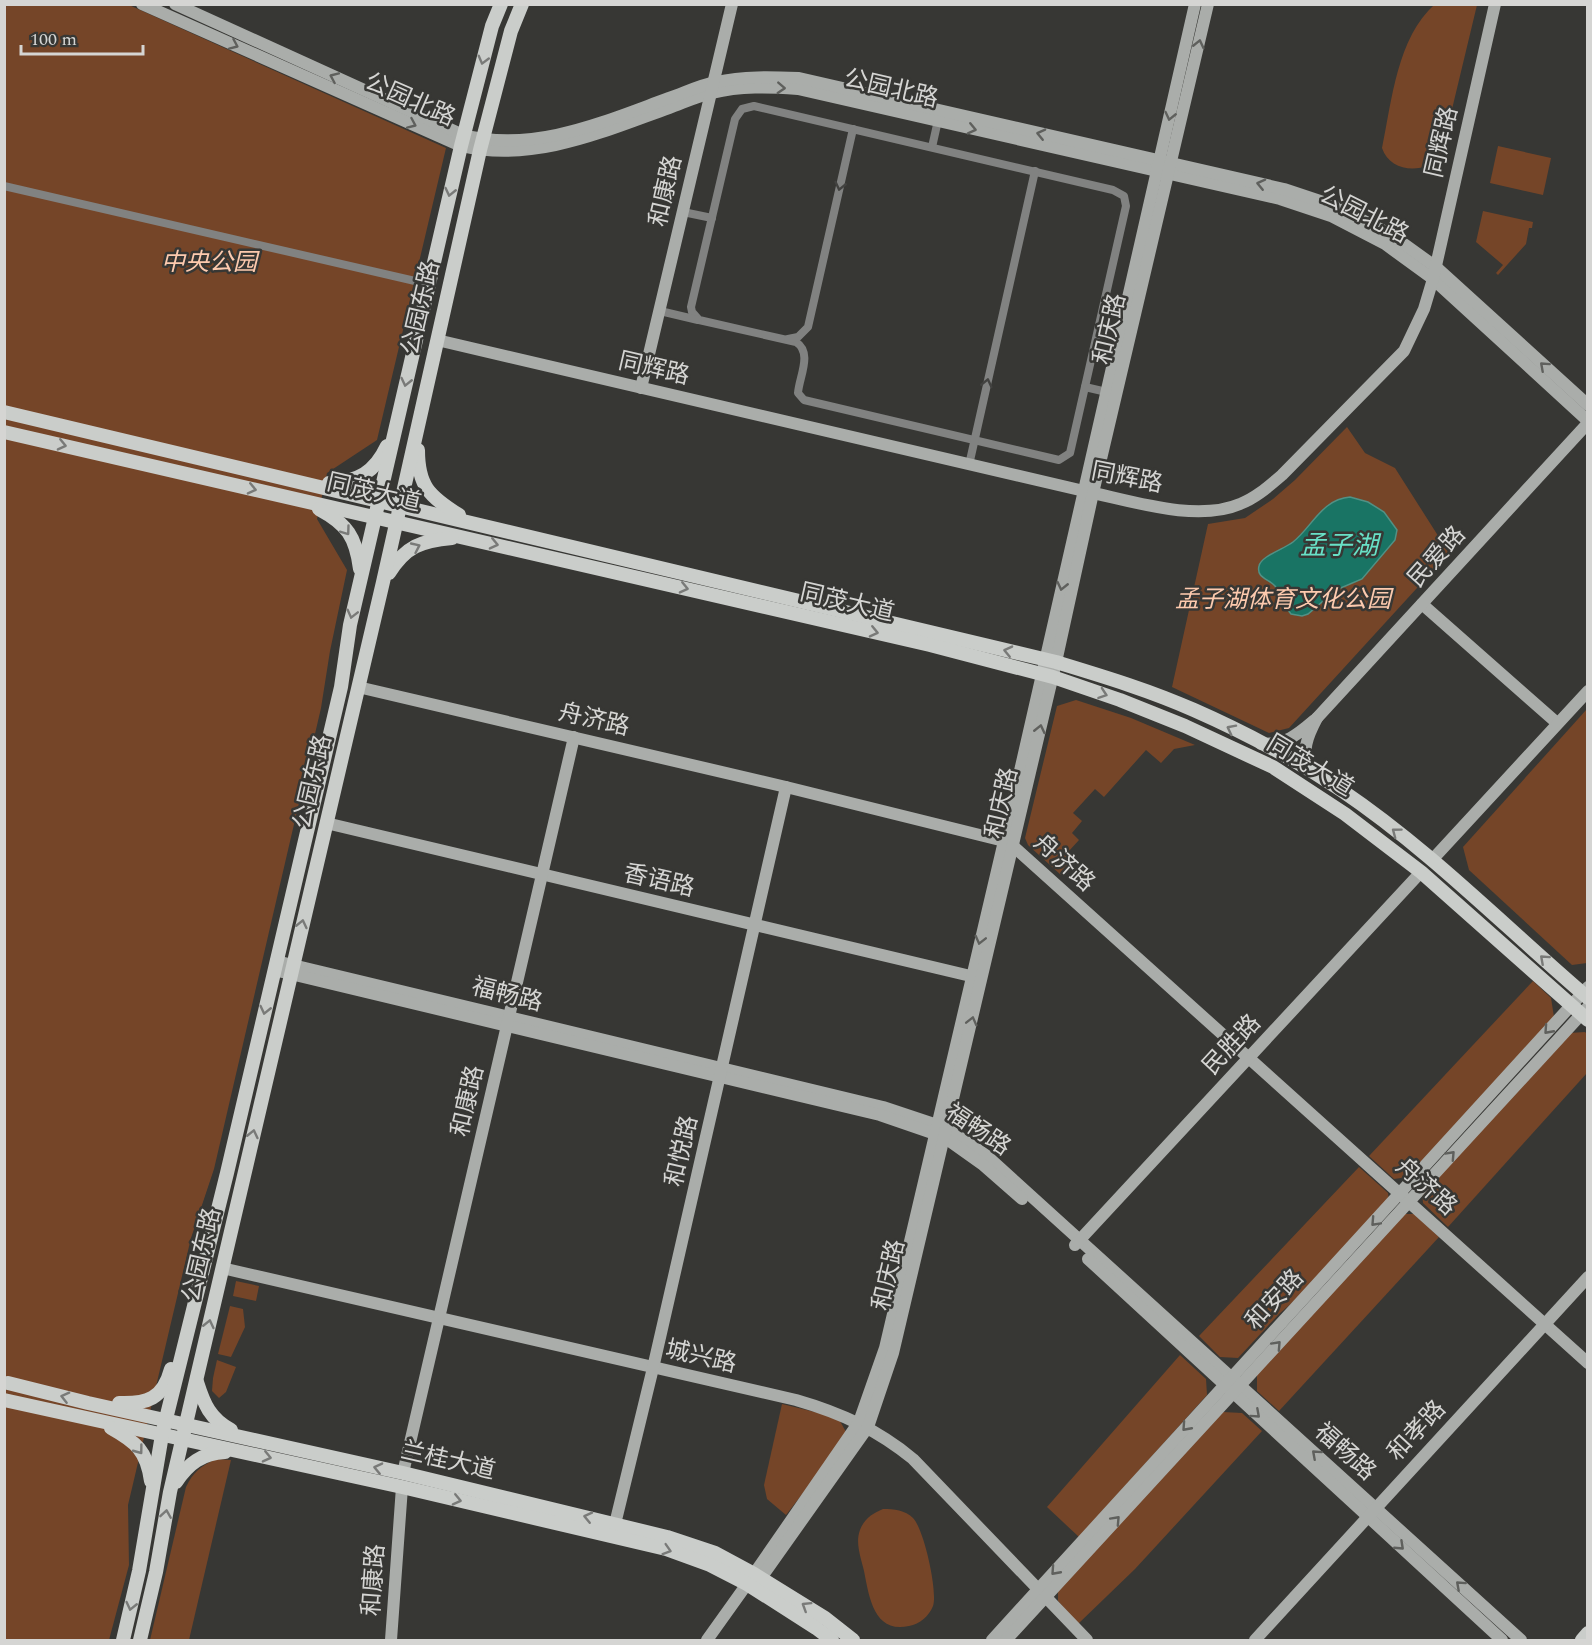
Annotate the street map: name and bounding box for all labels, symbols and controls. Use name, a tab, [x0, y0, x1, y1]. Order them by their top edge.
scale bar	[21, 18, 142, 56]
text: 100 m	[30, 26, 77, 53]
one-way arrow	[227, 38, 238, 50]
one-way arrow	[1191, 39, 1204, 49]
one-way arrow	[478, 54, 490, 65]
street label: 公园北路	[840, 61, 942, 117]
street label: 公园北路	[359, 64, 461, 136]
one-way arrow	[329, 72, 340, 84]
one-way arrow	[777, 81, 786, 94]
street label: 同辉路	[1416, 103, 1468, 181]
one-way arrow	[1164, 111, 1177, 121]
one-way arrow	[406, 117, 417, 129]
one-way arrow	[966, 121, 976, 134]
one-way arrow	[1037, 128, 1047, 141]
street label: 和康路	[640, 152, 692, 230]
street label: 公园北路	[1313, 177, 1415, 253]
one-way arrow	[1256, 178, 1266, 191]
one-way arrow	[834, 181, 847, 191]
one-way arrow	[444, 187, 457, 197]
park label: 中央公园	[161, 245, 260, 281]
street label: 公园东路	[393, 257, 449, 359]
street label: 和庆路	[1084, 290, 1136, 368]
street label: 同辉路	[615, 343, 693, 395]
one-way arrow	[1541, 362, 1551, 373]
one-way arrow	[400, 377, 413, 387]
one-way arrow	[980, 378, 993, 388]
one-way arrow	[56, 438, 66, 451]
street label: 同辉路	[1088, 453, 1166, 503]
street label: 同茂大道	[323, 465, 425, 521]
one-way arrow	[246, 481, 256, 494]
street label: 民爱路	[1400, 518, 1474, 596]
one-way arrow	[339, 524, 350, 535]
water label: 孟子湖	[1300, 526, 1382, 566]
one-way arrow	[489, 537, 499, 550]
one-way arrow	[410, 542, 421, 554]
street label: 同茂大道	[796, 575, 898, 631]
one-way arrow	[679, 581, 689, 594]
one-way arrow	[1056, 581, 1069, 591]
park label: 孟子湖体育文化公园	[1175, 582, 1394, 618]
one-way arrow	[347, 609, 360, 619]
one-way arrow	[869, 625, 879, 638]
one-way arrow	[1004, 645, 1014, 658]
one-way arrow	[1097, 686, 1108, 699]
street label: 舟济路	[555, 694, 633, 746]
one-way arrow	[1033, 724, 1046, 734]
one-way arrow	[1227, 725, 1238, 736]
street label: 同茂大道	[1260, 726, 1360, 806]
street label: 公园东路	[285, 731, 341, 833]
street label: 和庆路	[976, 764, 1028, 842]
street label: 舟济路	[1025, 826, 1103, 900]
one-way arrow	[1392, 829, 1403, 840]
street label: 香语路	[620, 855, 698, 907]
one-way arrow	[295, 919, 308, 929]
one-way arrow	[974, 935, 987, 945]
one-way arrow	[1540, 955, 1551, 966]
street label: 福畅路	[468, 969, 546, 1021]
one-way arrow	[259, 1004, 272, 1014]
street label: 民胜路	[1194, 1006, 1270, 1084]
one-way arrow	[964, 1016, 977, 1026]
one-way arrow	[1544, 1024, 1555, 1034]
street label: 和康路	[442, 1062, 494, 1140]
street label: 福畅路	[938, 1095, 1018, 1165]
street label: 和悦路	[656, 1112, 708, 1190]
one-way arrow	[246, 1129, 259, 1139]
street label: 舟济路	[1387, 1150, 1465, 1224]
one-way arrow	[1444, 1152, 1455, 1163]
street label: 公园东路	[174, 1204, 230, 1306]
one-way arrow	[1371, 1215, 1382, 1225]
street label: 和庆路	[863, 1236, 915, 1314]
street label: 和安路	[1237, 1261, 1313, 1339]
one-way arrow	[202, 1319, 215, 1329]
street label: 城兴路	[662, 1331, 740, 1383]
one-way arrow	[1270, 1342, 1281, 1352]
one-way arrow	[60, 1392, 70, 1405]
street label: 和孝路	[1379, 1392, 1455, 1470]
one-way arrow	[1249, 1407, 1260, 1418]
street label: 福畅路	[1306, 1415, 1384, 1489]
one-way arrow	[1182, 1421, 1193, 1431]
street label: 兰桂大道	[397, 1433, 499, 1489]
one-way arrow	[132, 1443, 143, 1454]
one-way arrow	[262, 1449, 272, 1462]
one-way arrow	[1312, 1450, 1322, 1461]
one-way arrow	[374, 1462, 384, 1475]
one-way arrow	[452, 1492, 462, 1505]
one-way arrow	[159, 1509, 172, 1519]
one-way arrow	[584, 1512, 594, 1525]
one-way arrow	[1109, 1516, 1120, 1527]
one-way arrow	[1393, 1539, 1403, 1550]
street label: 和康路	[354, 1543, 394, 1617]
one-way arrow	[661, 1543, 672, 1555]
one-way arrow	[1051, 1565, 1062, 1575]
one-way arrow	[1456, 1581, 1467, 1592]
one-way arrow	[125, 1600, 138, 1610]
one-way arrow	[802, 1602, 812, 1614]

